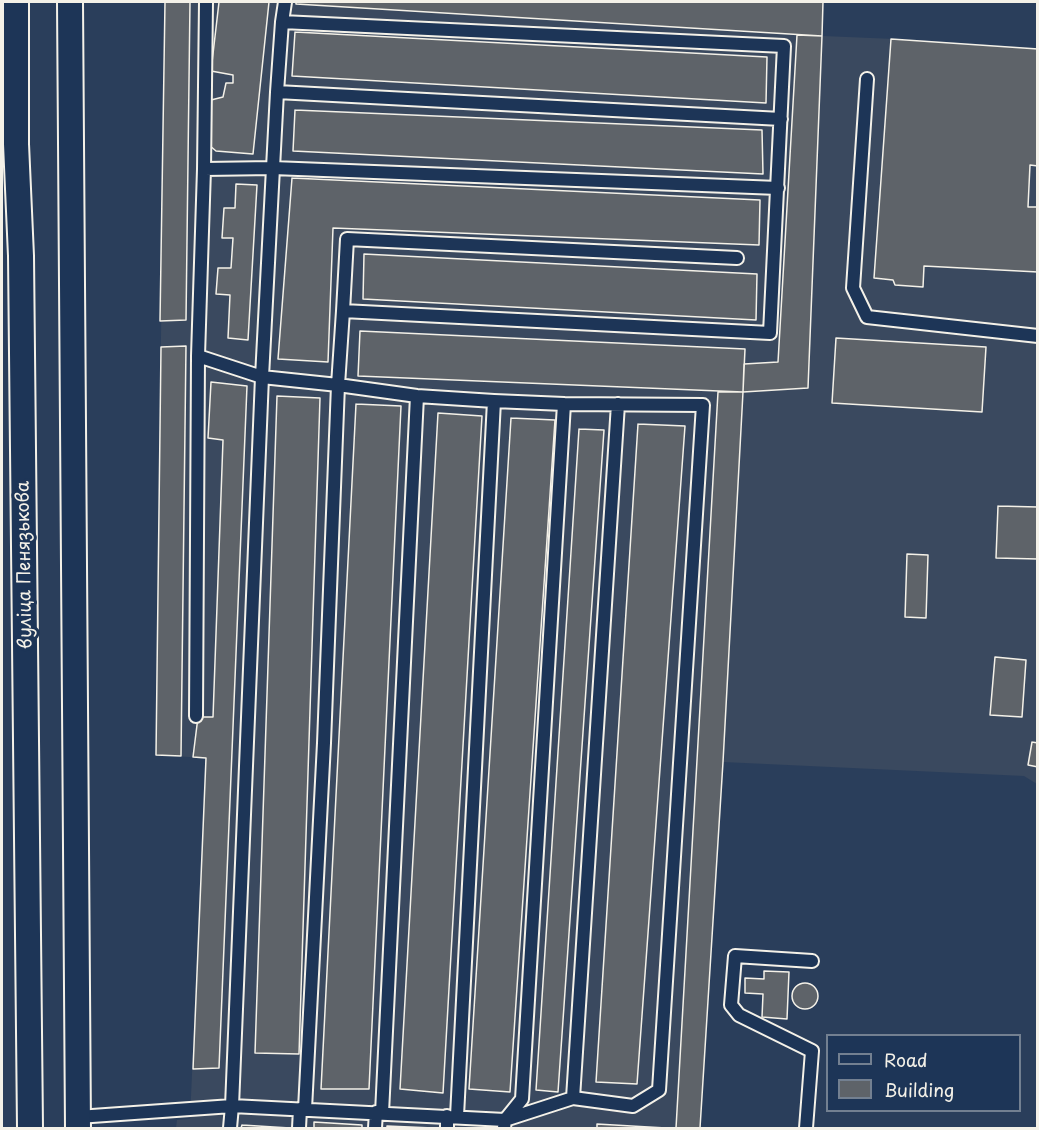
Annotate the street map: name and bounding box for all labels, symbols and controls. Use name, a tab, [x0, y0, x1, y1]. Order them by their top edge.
street label: вуліца Пенязькова	[13, 481, 37, 649]
legend	[826, 1034, 1021, 1112]
text: Road	[884, 1046, 928, 1073]
text: Building	[884, 1076, 954, 1103]

